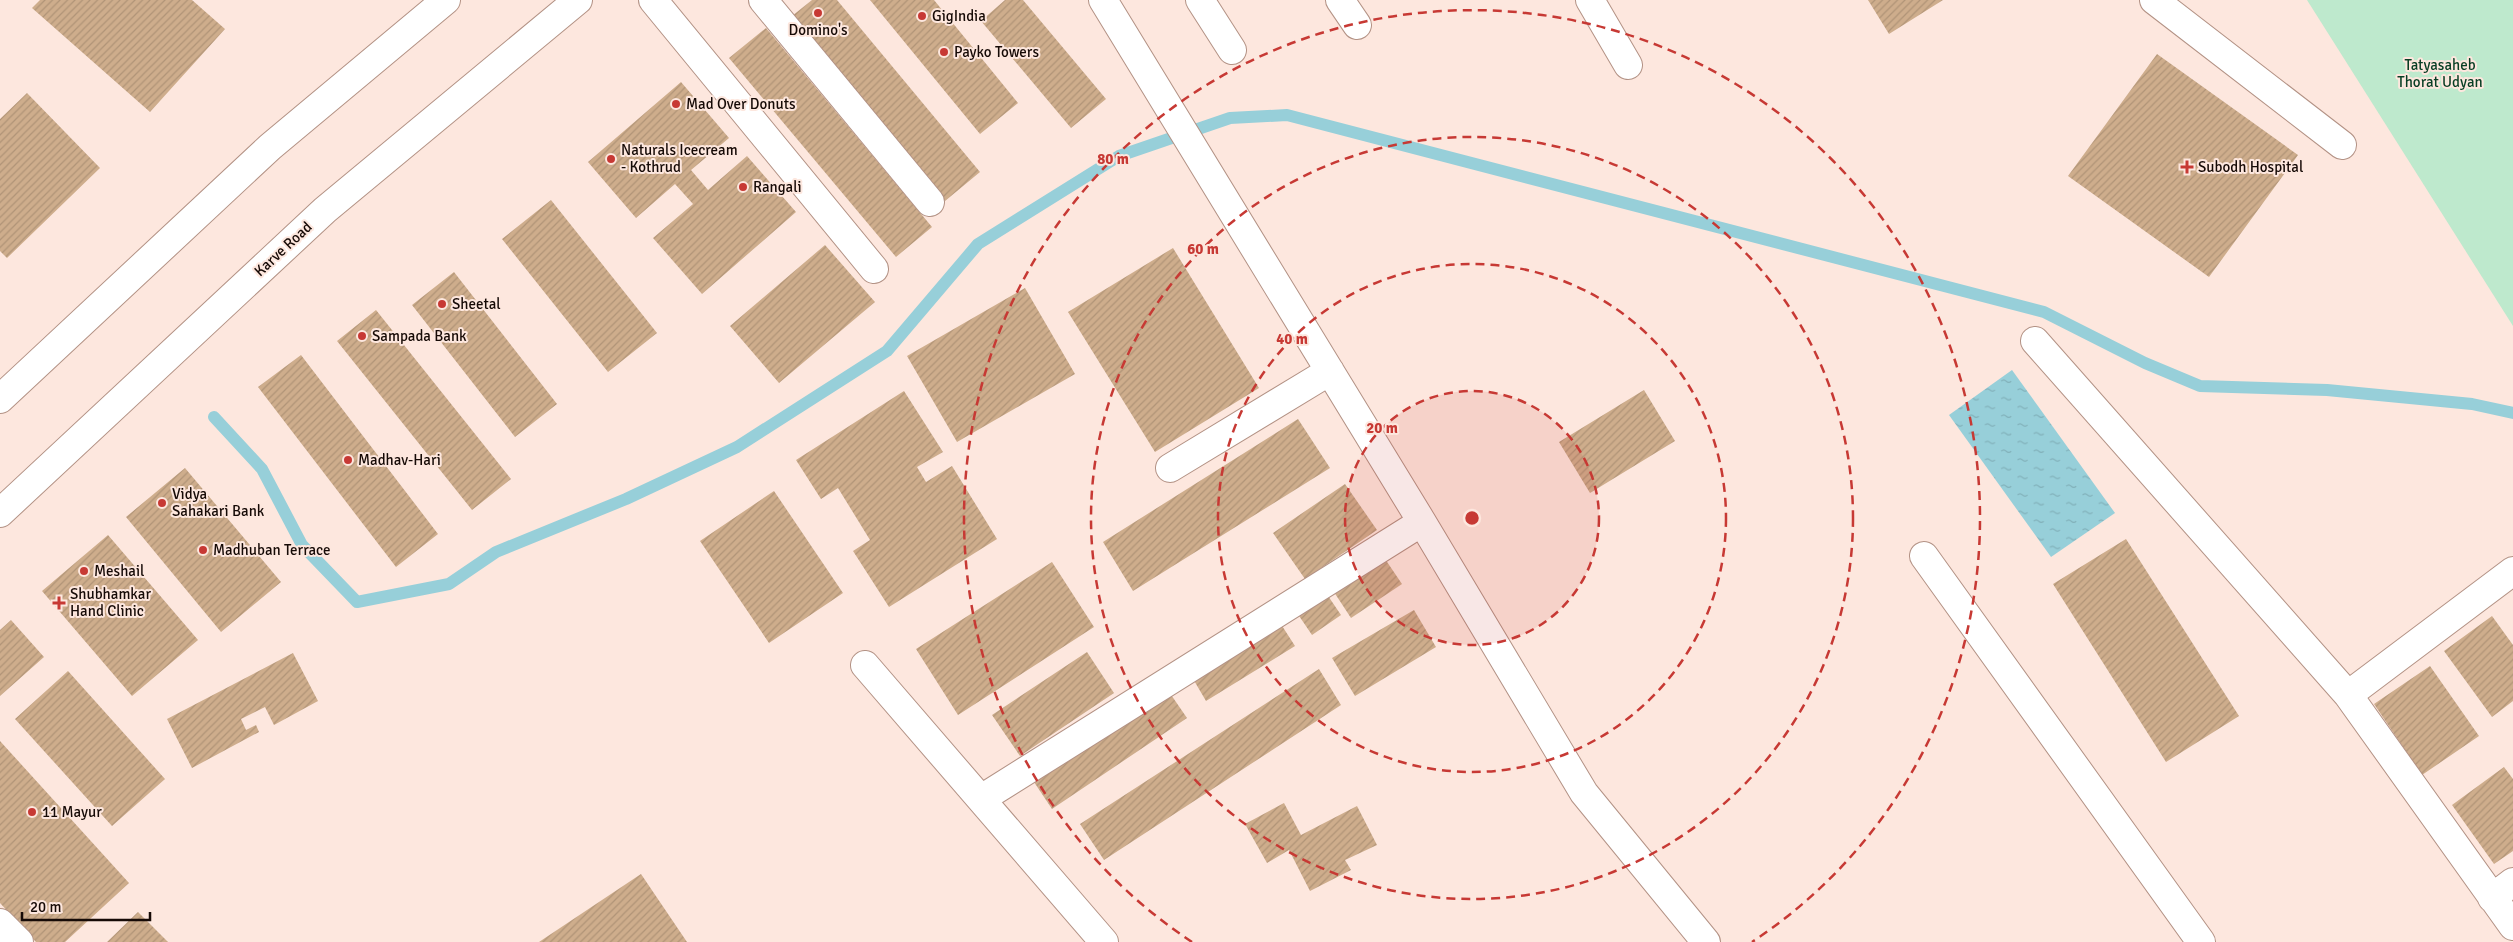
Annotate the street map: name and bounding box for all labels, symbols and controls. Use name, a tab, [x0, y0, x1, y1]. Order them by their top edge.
marker: Domino's	[812, 7, 824, 19]
place label: GigIndia	[932, 7, 986, 25]
marker: GigIndia	[916, 10, 928, 22]
place label: Domino's	[788, 21, 848, 39]
place label: Payko Towers	[954, 43, 1039, 61]
marker: Payko Towers	[938, 46, 950, 58]
park label: Tatyasaheb Thorat Udyan	[2397, 56, 2483, 91]
place label: Mad Over Donuts	[686, 95, 796, 113]
marker: Mad Over Donuts	[670, 98, 682, 110]
place label: Naturals Icecream - Kothrud	[621, 141, 738, 176]
text: 80 m	[1097, 150, 1129, 168]
marker: Naturals Icecream - Kothrud	[605, 153, 617, 165]
place label: Subodh Hospital	[2198, 158, 2303, 176]
marker: Subodh Hospital	[2180, 160, 2194, 174]
place label: Rangali	[753, 178, 802, 196]
marker: Rangali	[737, 181, 749, 193]
street label: Karve Road	[251, 218, 316, 280]
text: 60 m	[1187, 240, 1219, 258]
place label: Sheetal	[452, 295, 501, 313]
marker: Sheetal	[436, 298, 448, 310]
place label: Sampada Bank	[372, 327, 467, 345]
marker: Sampada Bank	[356, 330, 368, 342]
text: 40 m	[1276, 330, 1308, 348]
text: 20 m	[1366, 419, 1398, 437]
place label: Madhav-Hari	[358, 451, 441, 469]
marker: Madhav-Hari	[342, 454, 354, 466]
place label: Vidya Sahakari Bank	[172, 485, 265, 520]
marker: Vidya Sahakari Bank	[156, 497, 168, 509]
centre of rings	[1463, 509, 1481, 527]
place label: Madhuban Terrace	[213, 541, 331, 559]
marker: Madhuban Terrace	[197, 544, 209, 556]
place label: Meshail	[94, 562, 144, 580]
marker: Meshail	[78, 565, 90, 577]
place label: Shubhamkar Hand Clinic	[70, 585, 151, 620]
marker: Shubhamkar Hand Clinic	[52, 596, 66, 610]
place label: 11 Mayur	[42, 803, 102, 821]
marker: 11 Mayur	[26, 806, 38, 818]
scale bar	[22, 890, 150, 922]
text: 20 m	[30, 898, 61, 916]

